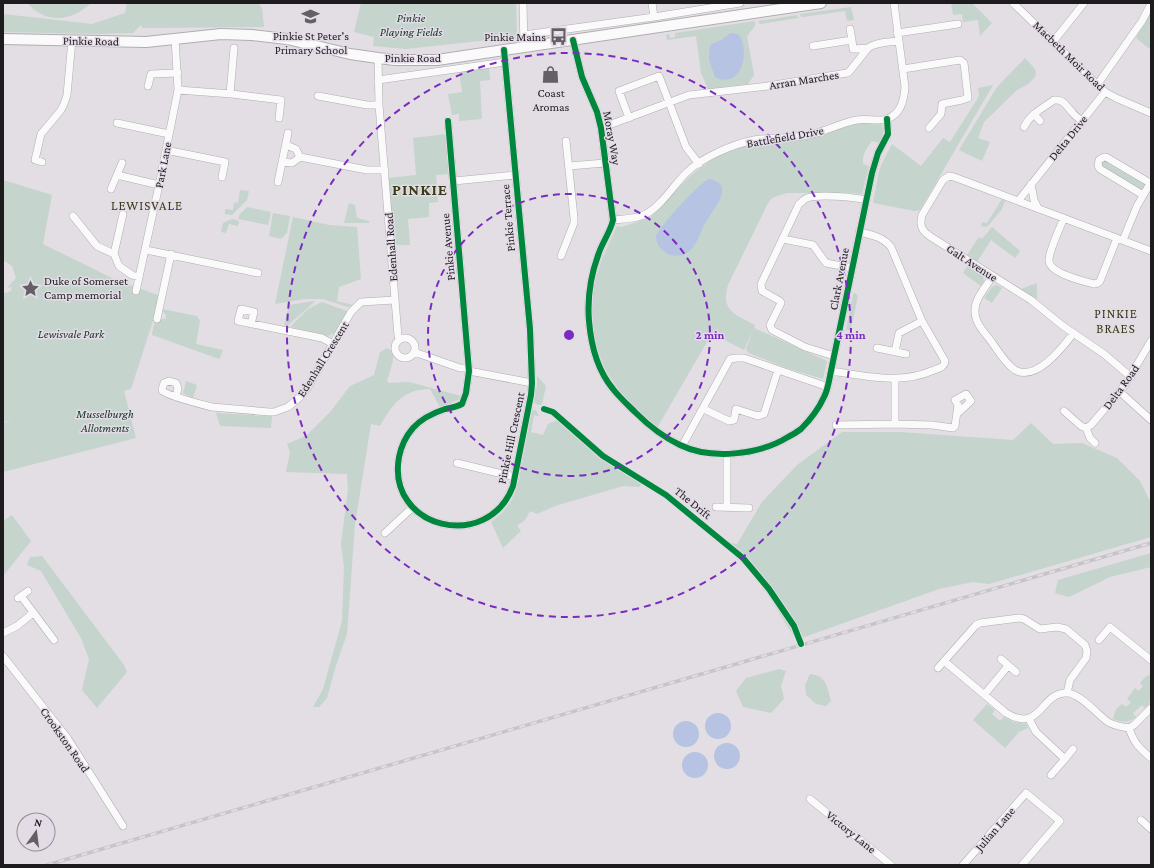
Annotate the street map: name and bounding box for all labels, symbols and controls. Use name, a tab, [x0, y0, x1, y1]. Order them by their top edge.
school or university icon: Pinkie St Peter's Primary School	[301, 7, 321, 27]
park label: Pinkie Playing Fields	[380, 11, 443, 39]
street label: Macbeth Moir Road	[1030, 18, 1108, 94]
bus stop icon: Pinkie Mains	[549, 27, 569, 47]
place label: Pinkie St Peter's Primary School	[273, 29, 349, 57]
place label: Pinkie Mains	[484, 30, 546, 44]
street label: Pinkie Road	[63, 34, 120, 49]
street label: Pinkie Road	[385, 51, 442, 65]
shop icon: Coast Aromas	[541, 64, 561, 84]
street label: Arran Marches	[768, 68, 840, 92]
place label: Coast Aromas	[533, 86, 570, 114]
street label: Moray Way	[600, 110, 624, 167]
street label: Delta Drive	[1045, 113, 1091, 163]
street label: Battlefield Drive	[745, 123, 825, 151]
street label: Park Lane	[152, 141, 174, 189]
district label: PINKIE	[392, 181, 448, 198]
street label: Pinkie Terrace	[498, 184, 518, 252]
district label: LEWISVALE	[111, 198, 183, 213]
street label: Edenhall Road	[382, 211, 400, 282]
street label: Pinkie Avenue	[438, 213, 458, 281]
street label: Galt Avenue	[944, 241, 1000, 285]
street label: Clark Avenue	[826, 247, 852, 311]
place label: Duke of Somerset Camp memorial	[44, 274, 129, 302]
place icon: Duke of Somerset Camp memorial	[21, 278, 41, 298]
district label: PINKIE BRAES	[1094, 306, 1138, 336]
street label: Edenhall Crescent	[294, 318, 352, 400]
park label: Lewisvale Park	[38, 327, 105, 341]
centre of rings	[562, 328, 576, 342]
text: 2 min	[696, 328, 725, 342]
text: 4 min	[836, 328, 866, 342]
street label: Delta Road	[1100, 361, 1142, 412]
street label: Pinkie Hill Crescent	[494, 390, 528, 485]
park label: Musselburgh Allotments	[75, 407, 134, 435]
street label: The Drift	[672, 484, 715, 523]
street label: Crookston Road	[37, 705, 93, 776]
street label: Julian Lane	[971, 804, 1018, 855]
street label: Victory Lane	[823, 808, 879, 856]
north arrow	[16, 812, 56, 852]
text: N	[33, 816, 44, 829]

